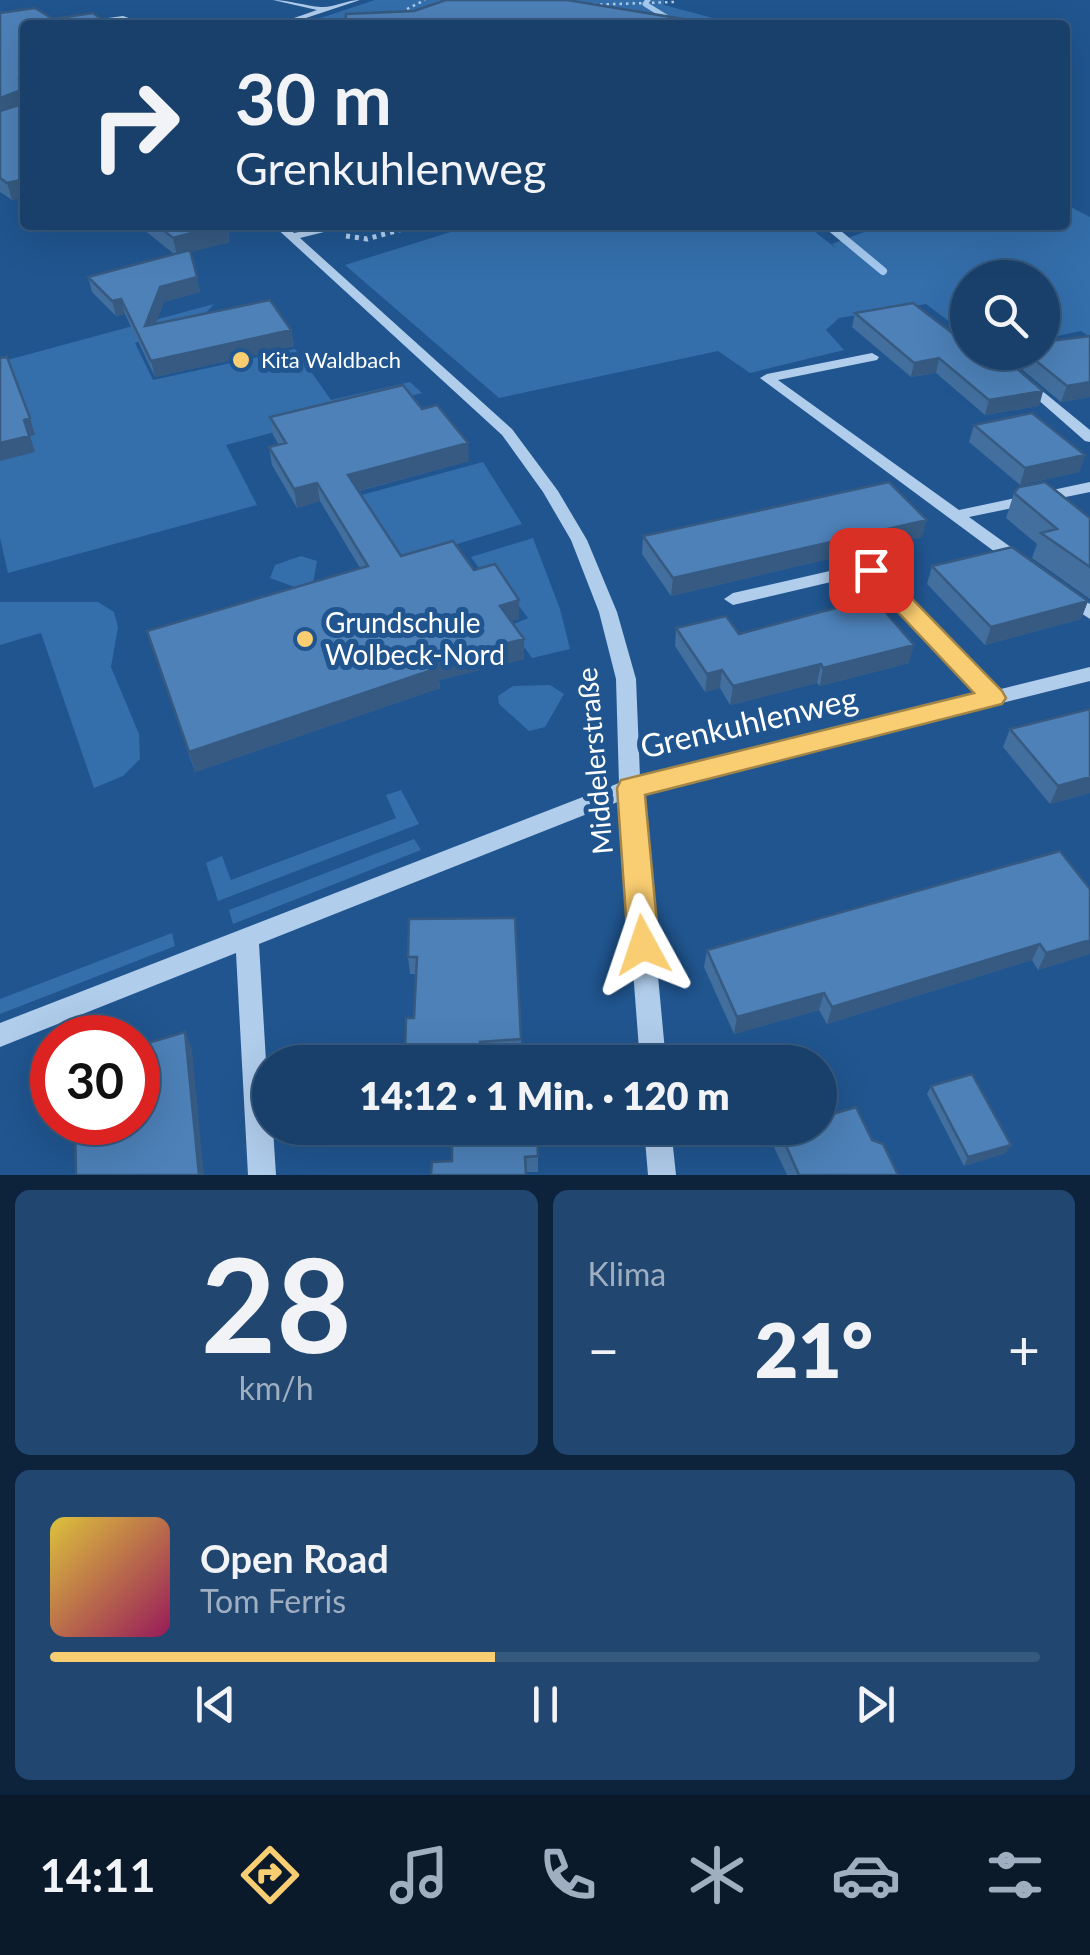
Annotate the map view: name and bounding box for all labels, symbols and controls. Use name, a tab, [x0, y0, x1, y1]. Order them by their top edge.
text: 30 m	[235, 56, 392, 140]
icon: right	[70, 60, 200, 190]
text: Grenkuhlenweg	[235, 141, 546, 195]
map controls	[950, 260, 1060, 370]
button: search	[950, 260, 1060, 370]
place label: Kita Waldbach	[261, 346, 401, 373]
marker: Kita Waldbach	[230, 349, 252, 371]
pin	[829, 528, 914, 613]
icon: arrive	[844, 543, 899, 598]
place label: Grundschule Wolbeck-Nord	[325, 605, 505, 671]
marker: Grundschule Wolbeck-Nord	[294, 628, 316, 650]
street label: Middelerstraße	[569, 666, 619, 856]
street label: Grenkuhlenweg	[636, 678, 861, 765]
position arrow	[591, 893, 695, 997]
speed limit sign: 30	[30, 1015, 160, 1145]
text: 14:12 · 1 Min. · 120 m	[359, 1072, 730, 1118]
text: 28	[201, 1225, 352, 1381]
text: Klima	[588, 1254, 666, 1293]
text: 21°	[755, 1304, 873, 1394]
text: −	[588, 1316, 619, 1382]
text: +	[1008, 1316, 1040, 1382]
text: km/h	[239, 1368, 314, 1407]
text: Open Road	[200, 1535, 389, 1581]
text: Tom Ferris	[200, 1581, 346, 1620]
icon: previous	[188, 1677, 243, 1732]
icon: pause	[518, 1677, 573, 1732]
icon: next	[848, 1677, 903, 1732]
icon: directions	[235, 1840, 305, 1910]
icon: music	[384, 1840, 454, 1910]
icon: phone	[533, 1840, 603, 1910]
icon: climate	[682, 1840, 752, 1910]
icon: car	[831, 1840, 901, 1910]
icon: filters	[980, 1840, 1050, 1910]
text: 14:11	[40, 1848, 156, 1902]

